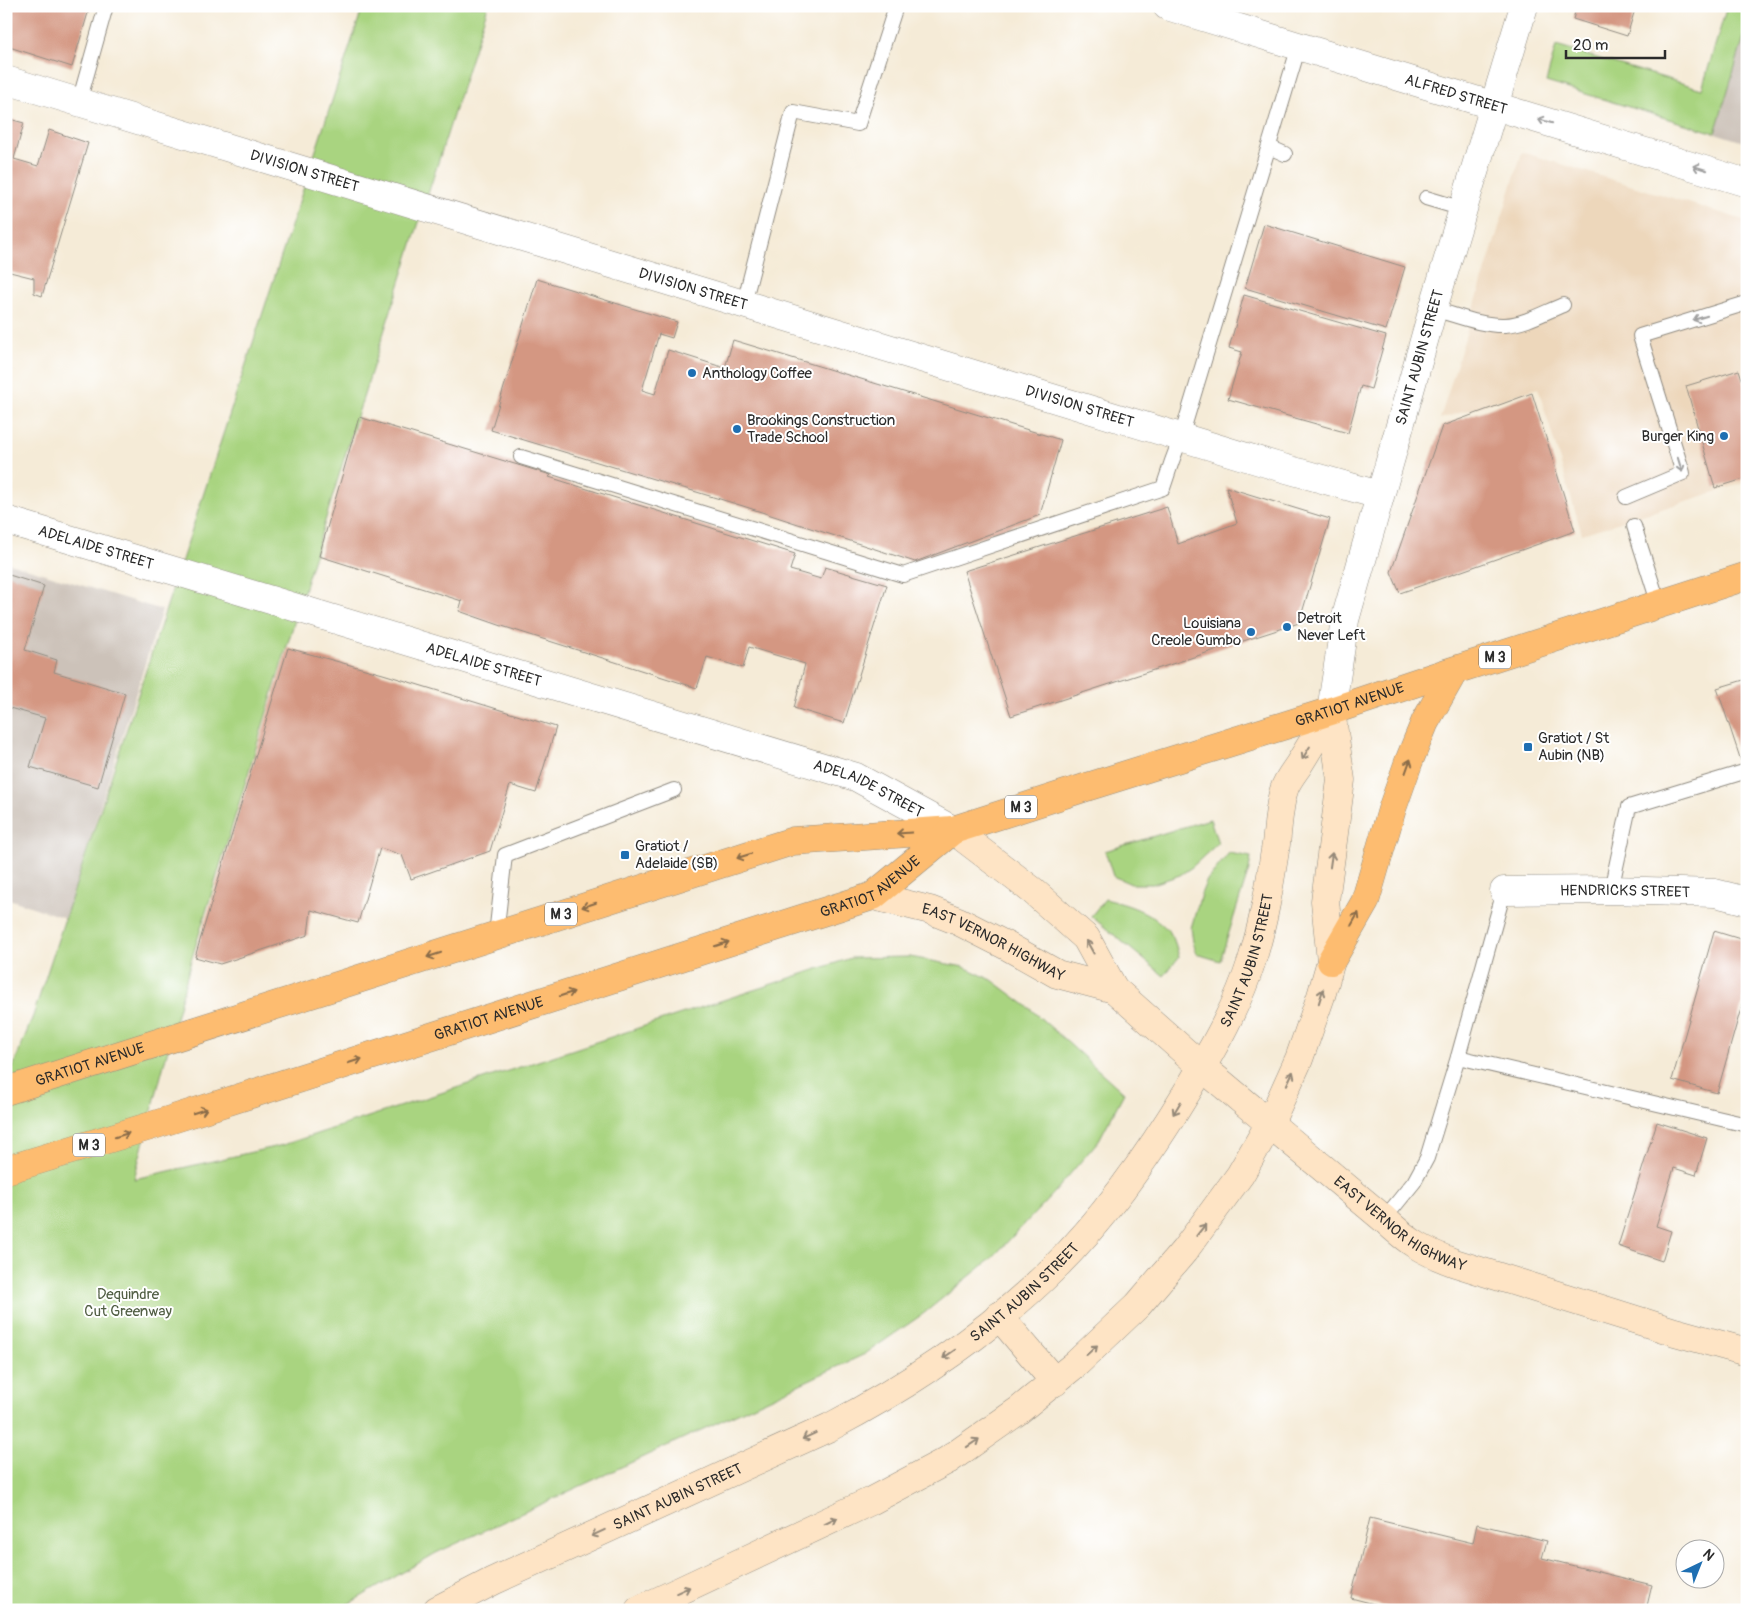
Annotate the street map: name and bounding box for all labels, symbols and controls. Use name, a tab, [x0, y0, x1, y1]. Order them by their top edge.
scale bar	[1566, 28, 1664, 60]
text: 20 m	[1573, 36, 1608, 55]
street label: ALFRED STREET	[1402, 70, 1509, 119]
one-way arrow	[1537, 116, 1553, 125]
street label: DIVISION STREET	[248, 146, 361, 197]
one-way arrow	[1692, 163, 1708, 173]
street label: DIVISION STREET	[636, 264, 749, 315]
street label: SAINT AUBIN STREET	[1392, 288, 1448, 427]
one-way arrow	[1693, 313, 1709, 323]
place label: Anthology Coffee	[702, 364, 813, 383]
marker: Anthology Coffee	[686, 367, 698, 379]
street label: DIVISION STREET	[1023, 381, 1136, 432]
place label: Brookings Construction Trade School	[747, 411, 895, 447]
marker: Brookings Construction Trade School	[731, 423, 743, 435]
place label: Burger King	[1641, 427, 1714, 446]
marker: Burger King	[1718, 430, 1730, 442]
one-way arrow	[1676, 457, 1686, 473]
street label: ADELAIDE STREET	[36, 521, 156, 574]
place label: Detroit Never Left	[1297, 609, 1366, 645]
place label: Louisiana Creole Gumbo	[1151, 614, 1241, 650]
marker: Detroit Never Left	[1281, 621, 1293, 633]
marker: Louisiana Creole Gumbo	[1245, 626, 1257, 638]
street label: ADELAIDE STREET	[423, 638, 544, 691]
road number: M 3	[1479, 646, 1511, 669]
street label: GRATIOT AVENUE	[1293, 678, 1407, 732]
place label: Gratiot / St Aubin (NB)	[1538, 729, 1610, 765]
marker: Gratiot / St Aubin (NB)	[1522, 741, 1534, 753]
one-way arrow	[1300, 746, 1310, 760]
street label: ADELAIDE STREET	[811, 756, 927, 822]
one-way arrow	[1404, 758, 1413, 774]
road number: M 3	[1005, 796, 1037, 819]
one-way arrow	[896, 829, 912, 838]
place label: Gratiot / Adelaide (SB)	[635, 837, 718, 873]
marker: Gratiot / Adelaide (SB)	[619, 849, 631, 861]
one-way arrow	[737, 852, 753, 862]
street label: GRATIOT AVENUE	[818, 852, 925, 922]
one-way arrow	[1327, 853, 1337, 869]
street label: HENDRICKS STREET	[1560, 881, 1690, 902]
street label: SAINT AUBIN STREET	[1216, 892, 1278, 1031]
street label: EAST VERNOR HIGHWAY	[920, 899, 1067, 986]
one-way arrow	[582, 901, 598, 911]
road number: M 3	[545, 902, 577, 926]
one-way arrow	[1351, 912, 1361, 926]
one-way arrow	[713, 939, 729, 949]
one-way arrow	[1085, 939, 1095, 954]
one-way arrow	[427, 950, 443, 960]
one-way arrow	[559, 988, 575, 998]
one-way arrow	[1316, 989, 1326, 1005]
street label: GRATIOT AVENUE	[432, 993, 546, 1045]
street label: GRATIOT AVENUE	[33, 1039, 147, 1091]
one-way arrow	[347, 1056, 363, 1066]
one-way arrow	[1286, 1071, 1296, 1086]
one-way arrow	[1171, 1101, 1181, 1115]
one-way arrow	[192, 1105, 208, 1115]
one-way arrow	[114, 1129, 130, 1139]
road number: M 3	[73, 1134, 105, 1156]
street label: EAST VERNOR HIGHWAY	[1330, 1172, 1469, 1276]
one-way arrow	[1196, 1223, 1206, 1237]
street label: SAINT AUBIN STREET	[966, 1239, 1083, 1346]
park label: Dequindre Cut Greenway	[84, 1285, 172, 1321]
one-way arrow	[1085, 1345, 1098, 1356]
one-way arrow	[942, 1349, 956, 1359]
one-way arrow	[802, 1432, 817, 1441]
one-way arrow	[966, 1438, 980, 1448]
street label: SAINT AUBIN STREET	[610, 1459, 745, 1535]
one-way arrow	[823, 1516, 838, 1526]
one-way arrow	[591, 1529, 606, 1539]
north arrow	[1676, 1538, 1726, 1588]
text: N	[1699, 1545, 1718, 1564]
one-way arrow	[675, 1584, 690, 1594]

